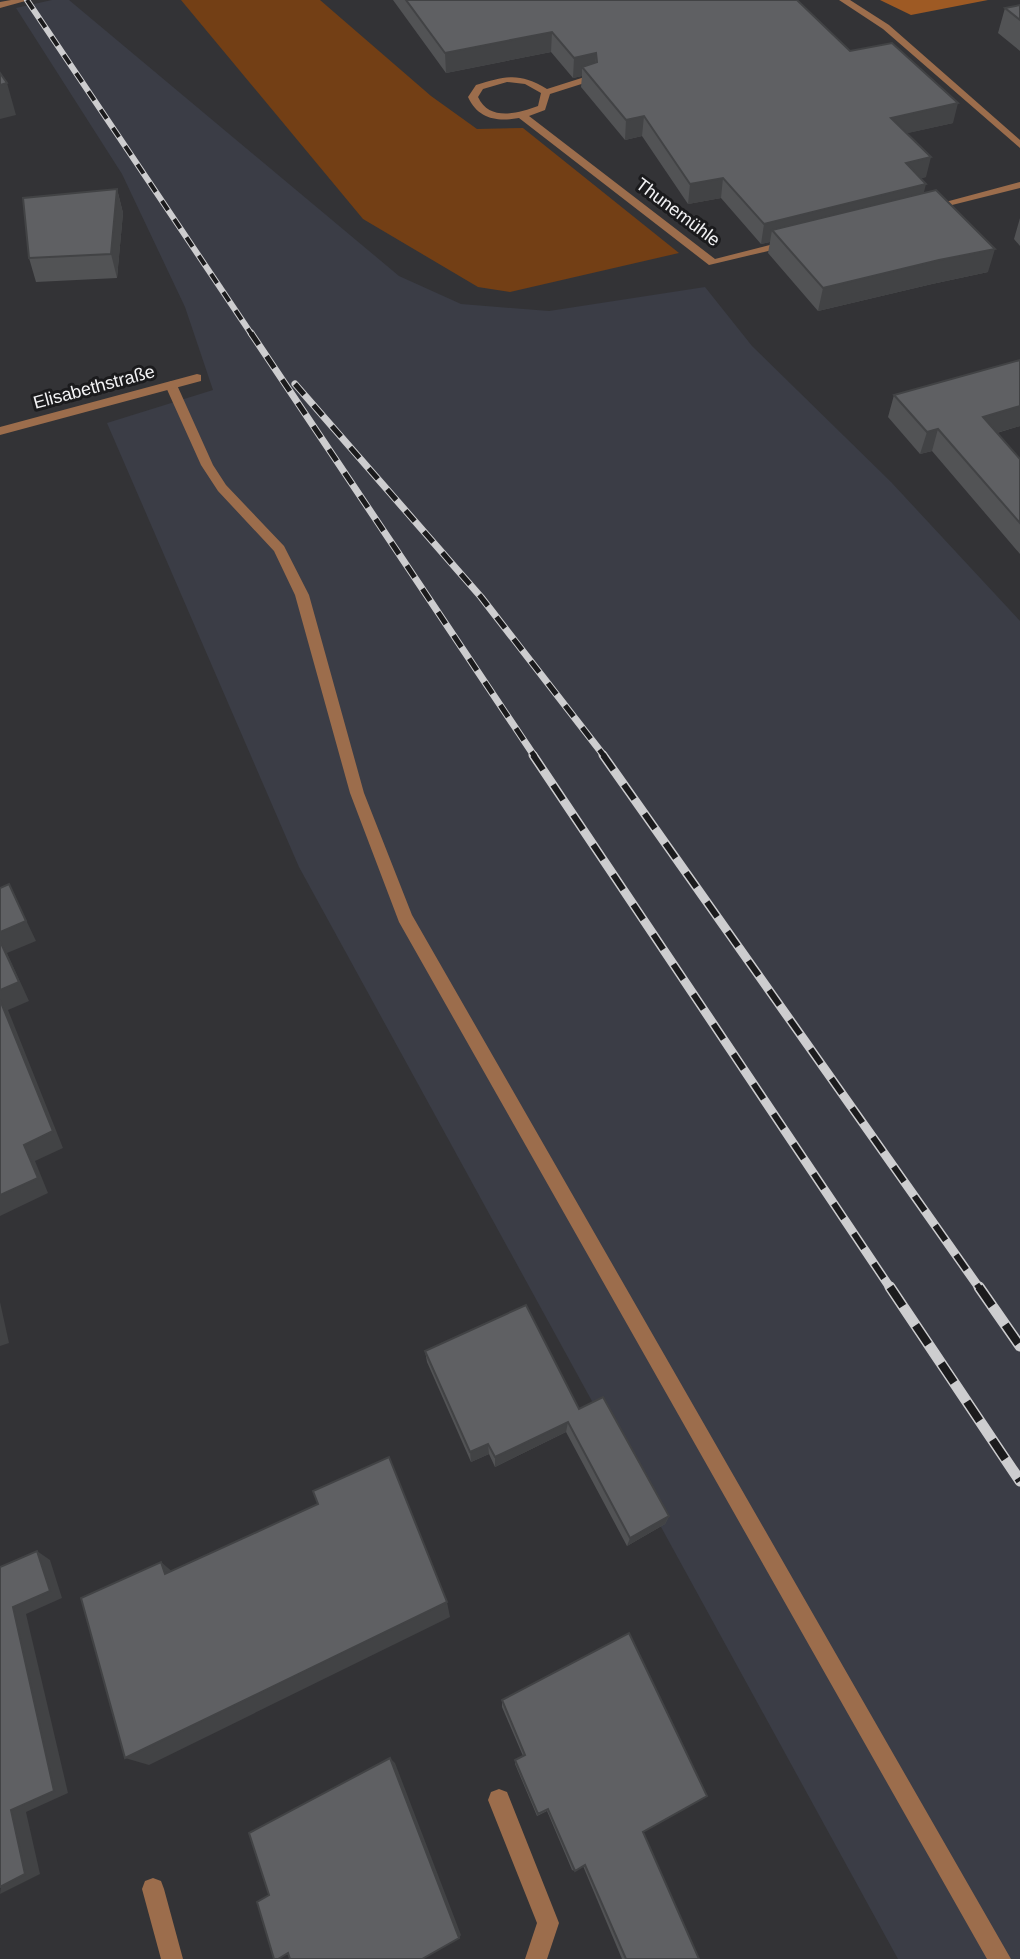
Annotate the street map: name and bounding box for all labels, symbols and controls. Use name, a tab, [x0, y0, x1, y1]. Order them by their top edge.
street label: Thunemühle	[632, 174, 724, 250]
street label: Elisabethstraße	[31, 361, 157, 413]

